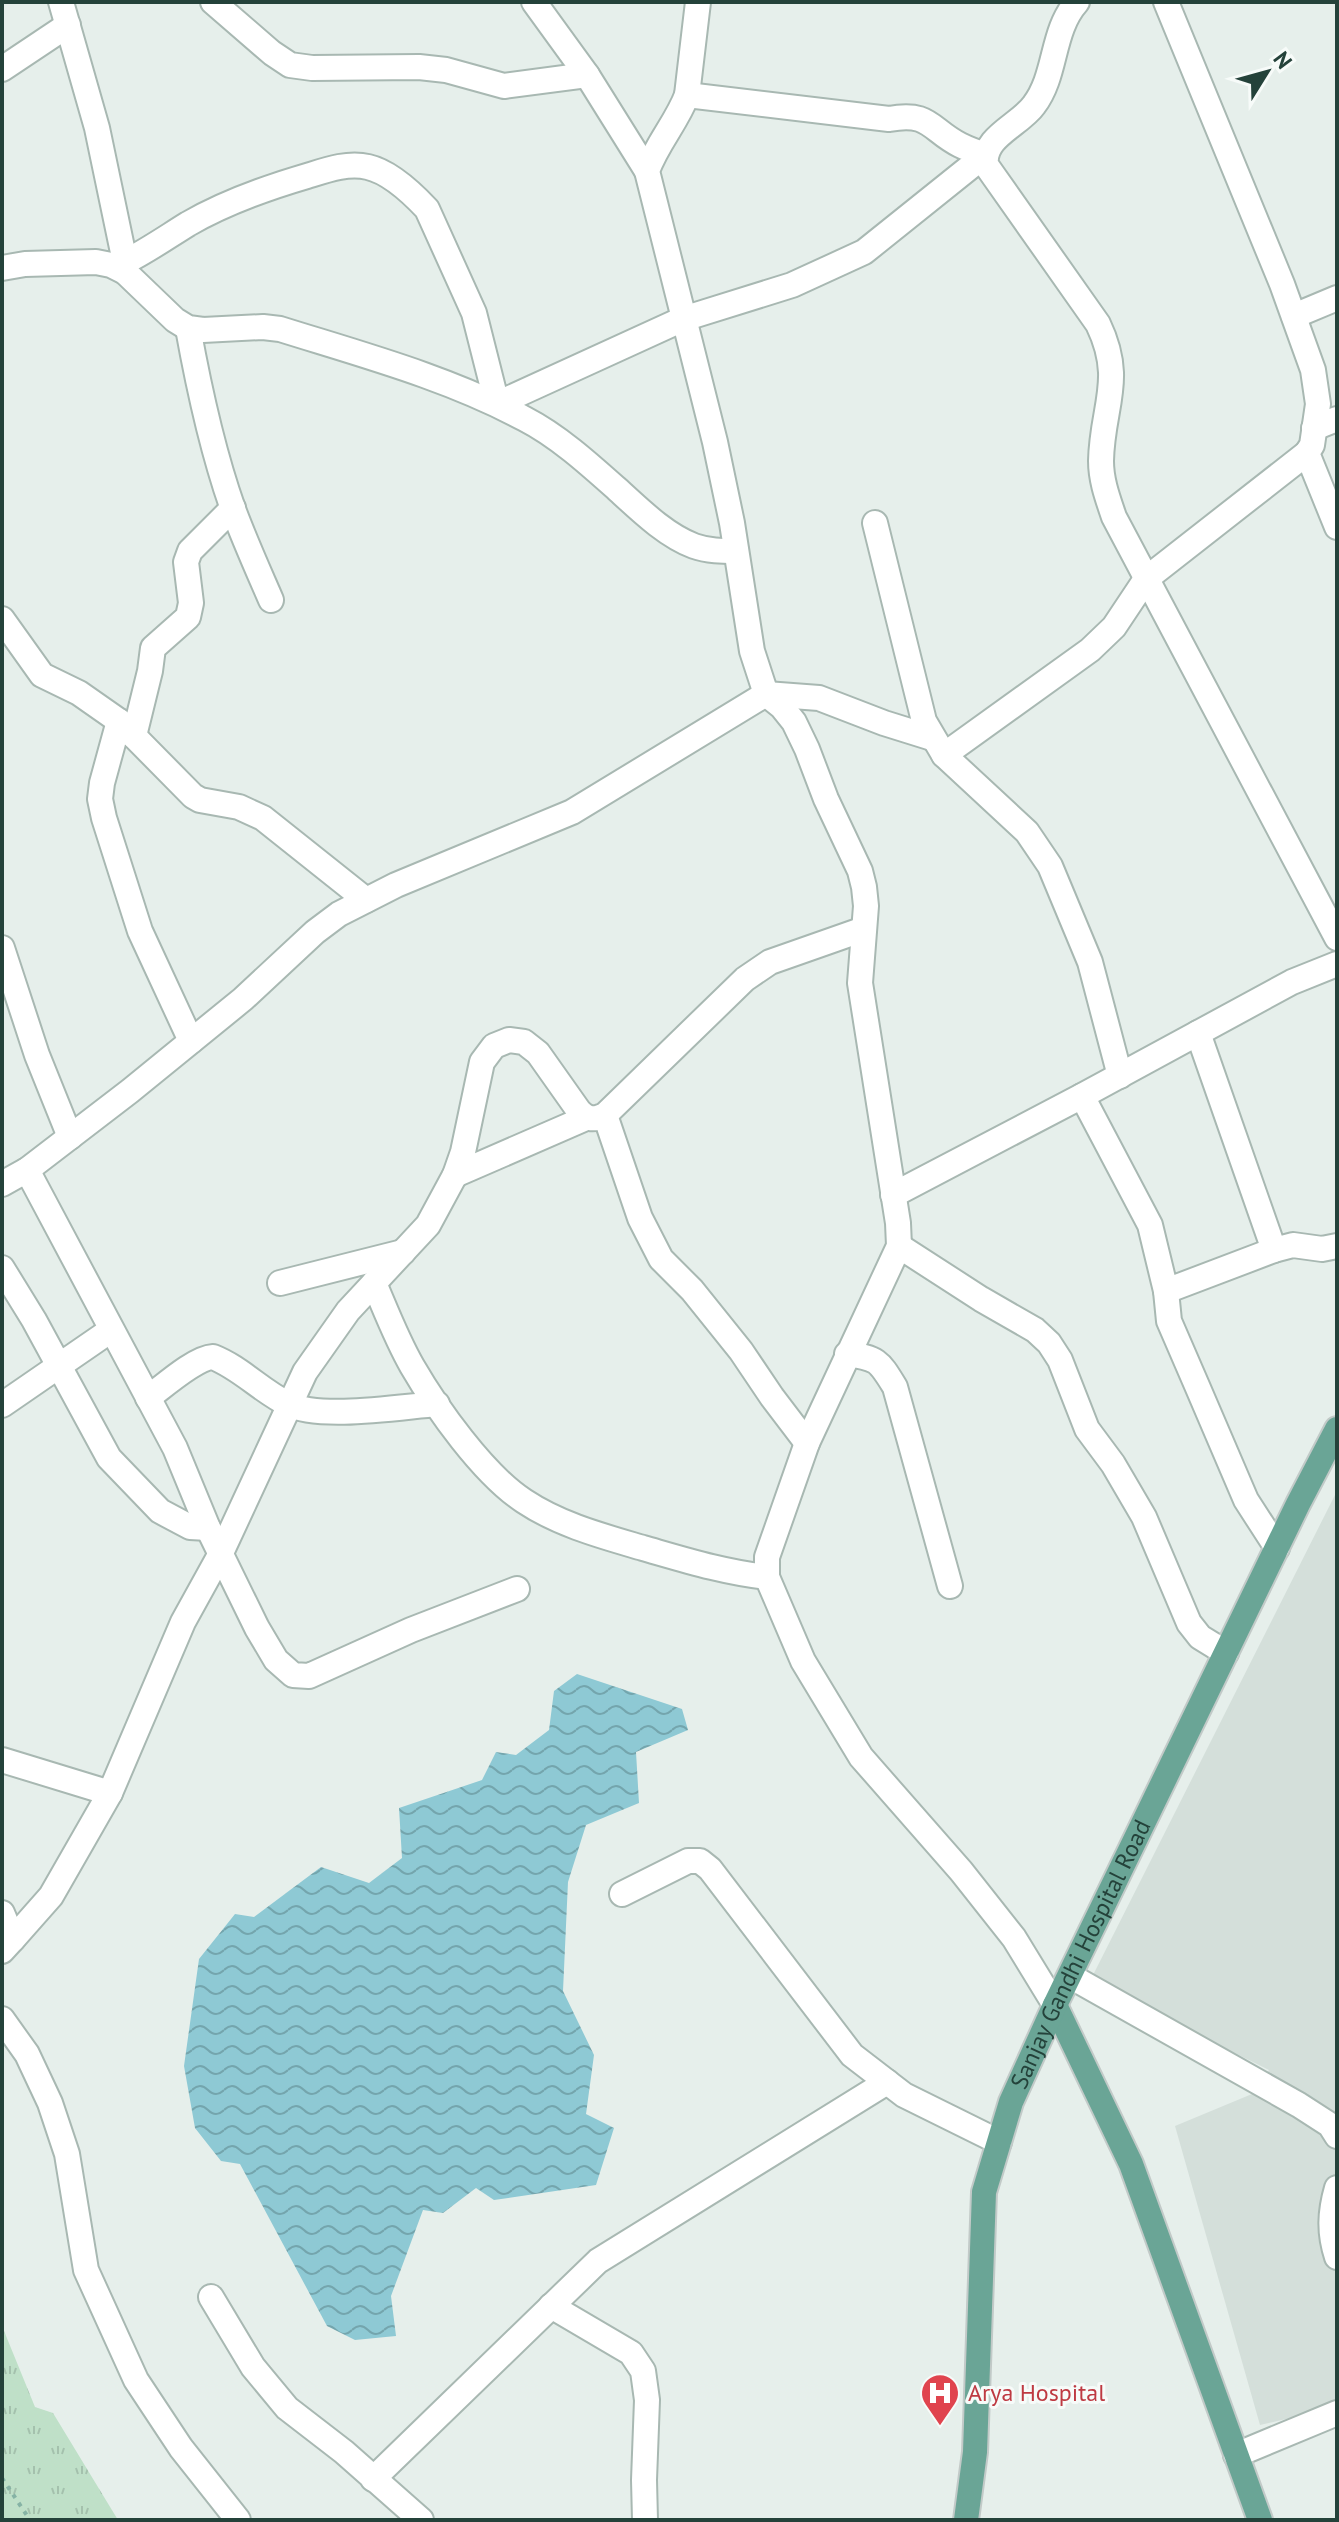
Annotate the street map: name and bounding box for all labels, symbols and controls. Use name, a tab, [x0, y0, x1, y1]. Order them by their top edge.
north arrow	[1227, 32, 1307, 112]
text: N	[1267, 46, 1299, 74]
street label: Sanjay Gandhi Hospital Road	[1003, 1814, 1158, 2094]
hospital icon: Arya Hospital	[919, 2372, 961, 2427]
place label: Arya Hospital	[968, 2377, 1105, 2408]

